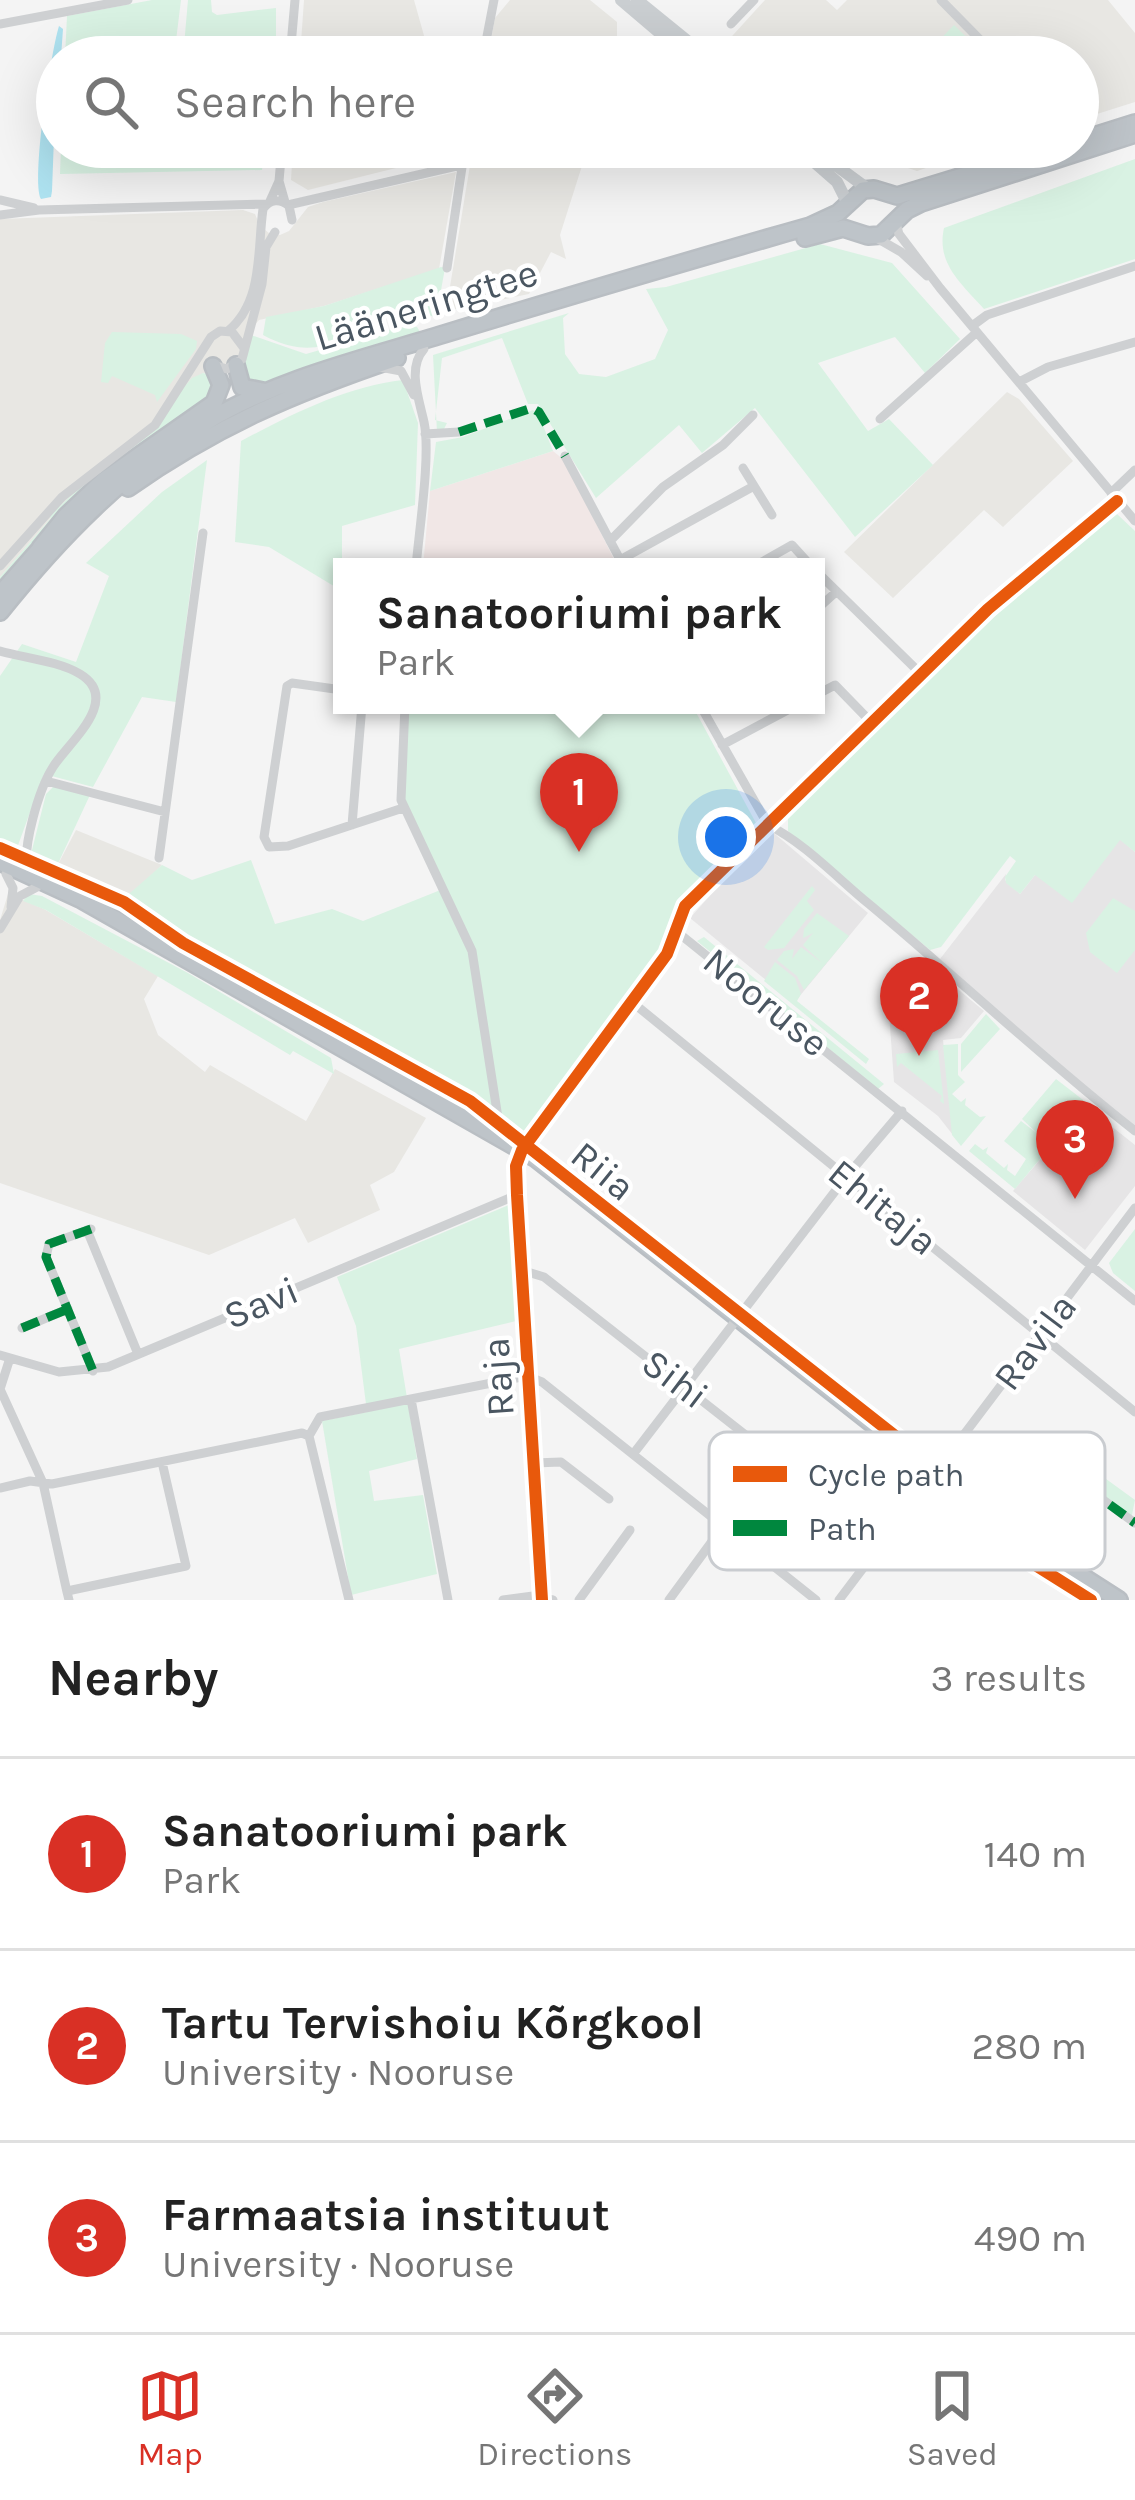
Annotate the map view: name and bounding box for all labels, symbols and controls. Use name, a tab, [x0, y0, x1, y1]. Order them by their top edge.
search box	[36, 36, 1099, 168]
icon: search	[78, 69, 144, 135]
text: Search here	[174, 76, 416, 128]
street label: Lääneringtee	[309, 249, 543, 361]
popup	[333, 558, 825, 714]
text: Sanatooriumi park	[376, 587, 782, 639]
text: Park	[376, 639, 455, 685]
pin: 1	[540, 753, 618, 852]
your location	[696, 807, 756, 867]
street label: Nooruse	[694, 938, 838, 1066]
pin: 2	[880, 957, 958, 1056]
pin: 3	[1036, 1100, 1114, 1199]
street label: Riia	[562, 1132, 644, 1210]
street label: Ehitaja	[819, 1149, 947, 1265]
street label: Savi	[217, 1267, 305, 1339]
street label: Ravila	[984, 1285, 1086, 1399]
street label: Raja	[472, 1336, 524, 1418]
street label: Sihi	[633, 1339, 717, 1419]
legend	[709, 1432, 1105, 1570]
text: Cycle path	[808, 1456, 964, 1494]
text: Path	[808, 1510, 877, 1548]
text: Nearby	[48, 1648, 218, 1708]
text: 3 results	[930, 1655, 1087, 1701]
text: Sanatooriumi park	[162, 1805, 568, 1857]
text: 1	[80, 1831, 94, 1877]
text: 140 m	[983, 1831, 1087, 1877]
text: Park	[162, 1857, 241, 1903]
text: Tartu Tervishoiu Kõrgkool	[162, 1997, 704, 2049]
text: 2	[75, 2023, 99, 2069]
text: 280 m	[972, 2023, 1087, 2069]
text: University · Nooruse	[162, 2049, 514, 2095]
text: Farmaatsia instituut	[162, 2189, 610, 2241]
text: 3	[75, 2215, 99, 2261]
text: 490 m	[974, 2215, 1087, 2261]
text: University · Nooruse	[162, 2241, 514, 2287]
tab: Map	[137, 2363, 203, 2473]
tab: Directions	[477, 2363, 632, 2473]
tab: Saved	[907, 2363, 998, 2473]

